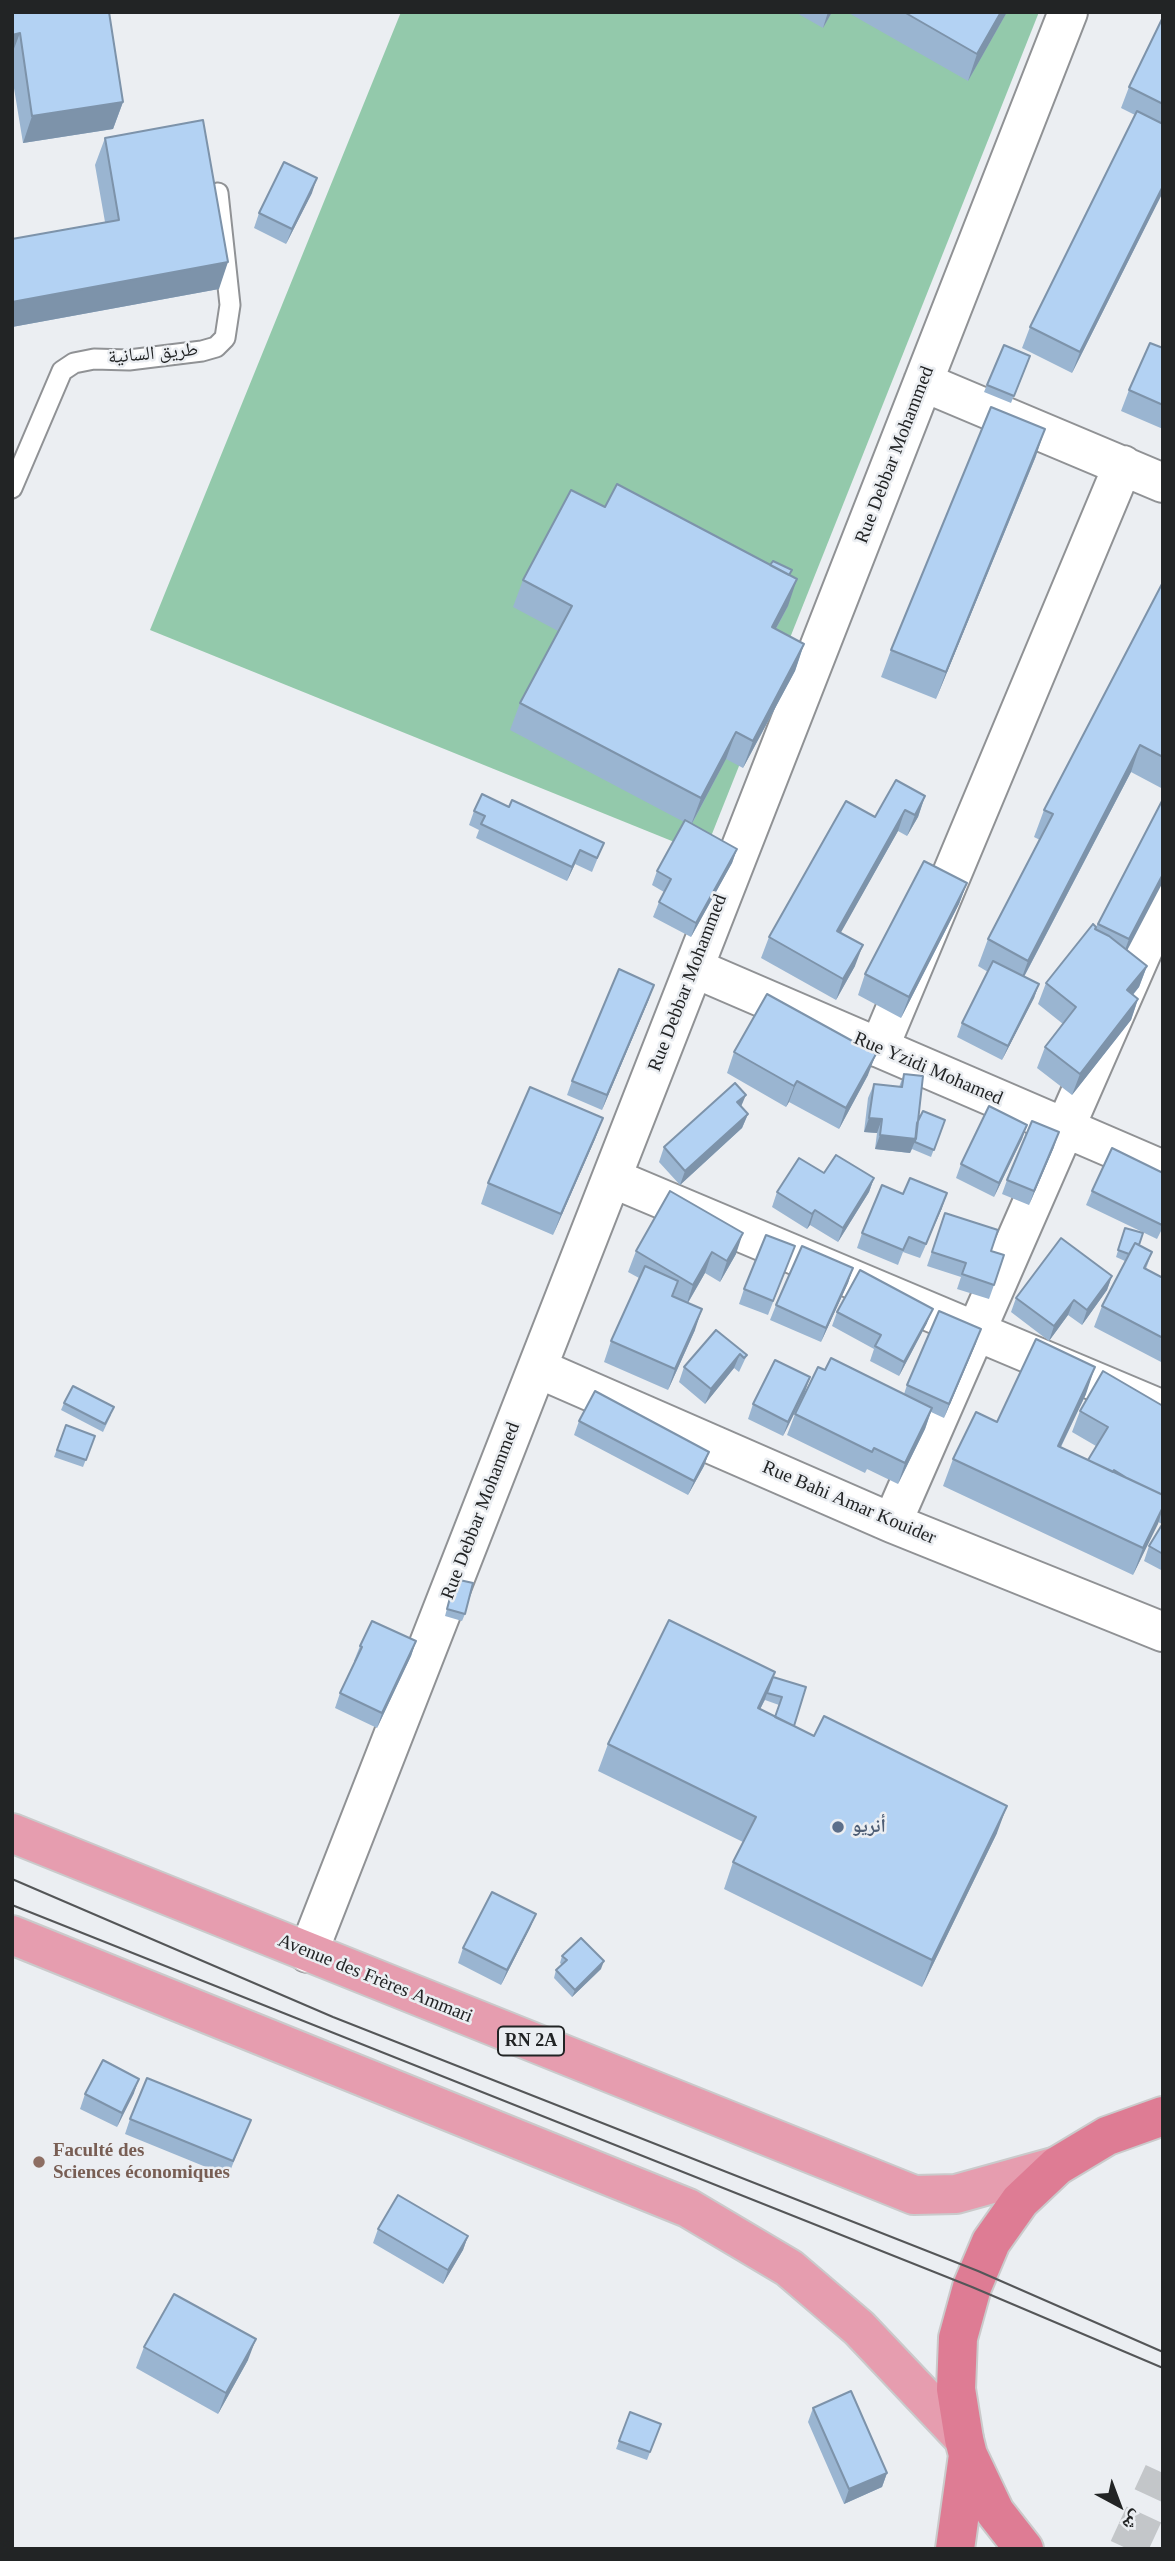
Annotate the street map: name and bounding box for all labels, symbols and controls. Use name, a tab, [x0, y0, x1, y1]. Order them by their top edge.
street label: طريق السانية	[107, 339, 199, 369]
street label: Rue Debbar Mohammed	[851, 363, 939, 547]
street label: Rue Debbar Mohammed	[644, 891, 732, 1075]
street label: Rue Yzidi Mohamed	[850, 1027, 1006, 1111]
street label: Rue Debbar Mohammed	[437, 1419, 525, 1603]
street label: Rue Bahi Amar Kouider	[759, 1456, 939, 1550]
place label: أنريو	[852, 1816, 886, 1838]
marker: أنريو	[830, 1819, 846, 1835]
street label: Avenue des Frères Ammari	[274, 1929, 476, 2029]
road number: RN 2A	[498, 2026, 564, 2056]
place label: Faculté des Sciences économiques	[53, 2140, 230, 2184]
marker: Faculté des Sciences économiques	[31, 2154, 47, 2170]
north arrow	[1084, 2470, 1154, 2540]
text: ش	[1119, 2507, 1148, 2536]

